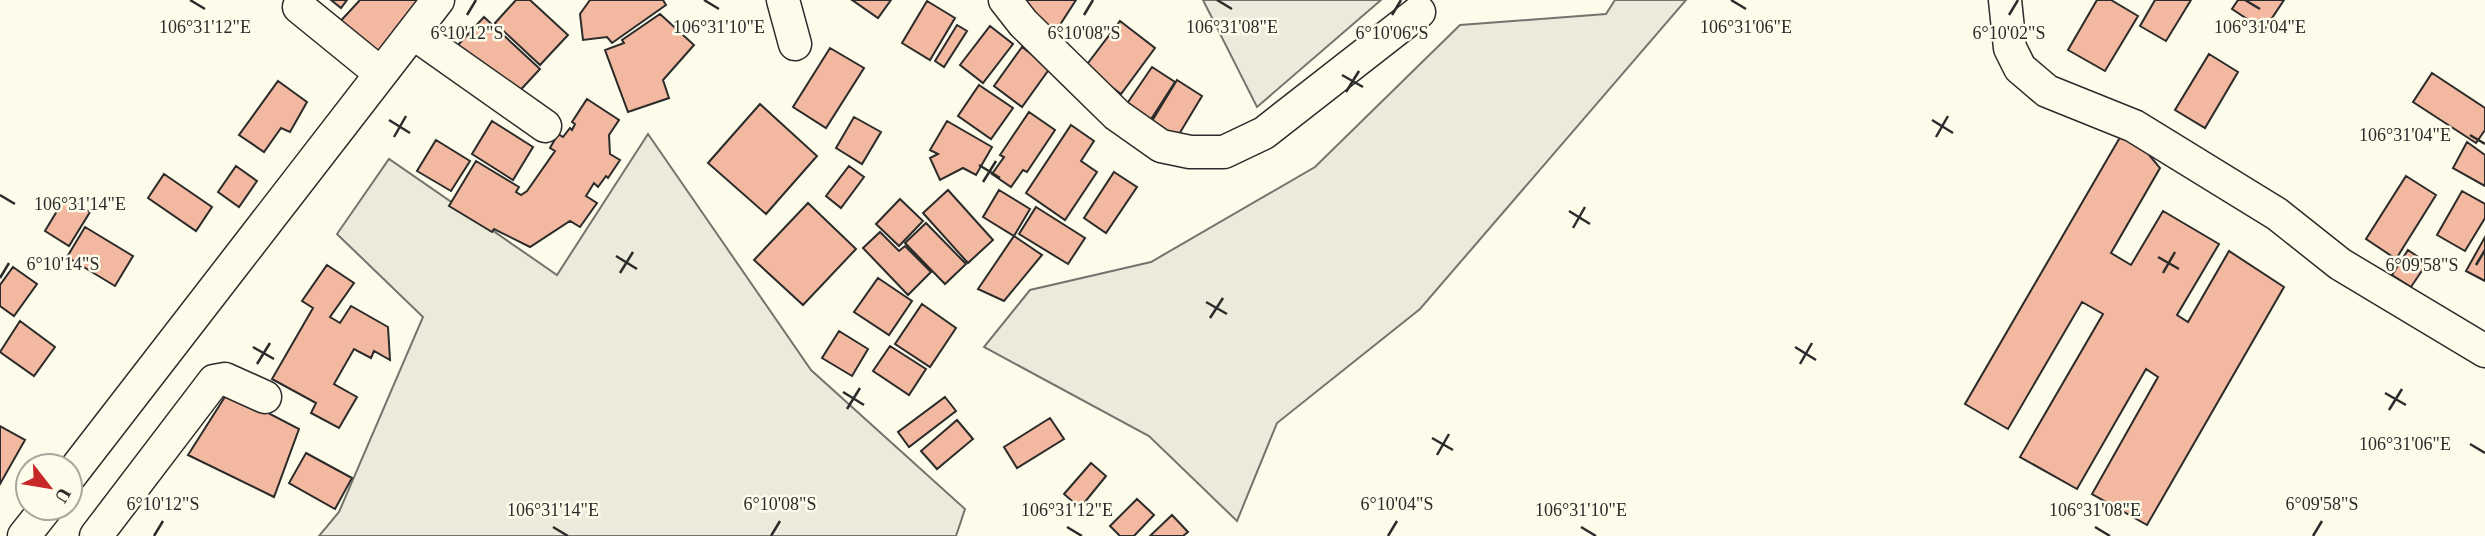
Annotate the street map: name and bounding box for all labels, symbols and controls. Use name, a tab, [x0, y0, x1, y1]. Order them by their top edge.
text: 106°31'12"E	[159, 17, 251, 37]
text: 106°31'10"E	[673, 17, 765, 37]
text: 106°31'08"E	[1186, 17, 1278, 37]
text: 106°31'06"E	[1700, 17, 1792, 37]
text: 106°31'04"E	[2214, 17, 2306, 37]
text: 6°10'12"S	[431, 23, 503, 43]
text: 6°10'08"S	[1048, 23, 1120, 43]
text: 6°10'06"S	[1356, 23, 1428, 43]
text: 6°10'02"S	[1973, 23, 2045, 43]
text: 106°31'04"E	[2359, 125, 2451, 145]
text: 106°31'14"E	[34, 194, 126, 214]
text: 6°10'14"S	[27, 254, 99, 274]
text: 6°09'58"S	[2386, 255, 2458, 275]
text: 106°31'06"E	[2359, 434, 2451, 454]
north arrow	[14, 452, 84, 522]
text: U	[50, 484, 76, 507]
text: 6°10'12"S	[127, 494, 199, 514]
text: 6°10'08"S	[744, 494, 816, 514]
text: 6°10'04"S	[1361, 494, 1433, 514]
text: 6°09'58"S	[2286, 494, 2358, 514]
text: 106°31'14"E	[507, 500, 599, 520]
text: 106°31'12"E	[1021, 500, 1113, 520]
text: 106°31'10"E	[1535, 500, 1627, 520]
text: 106°31'08"E	[2049, 500, 2141, 520]

